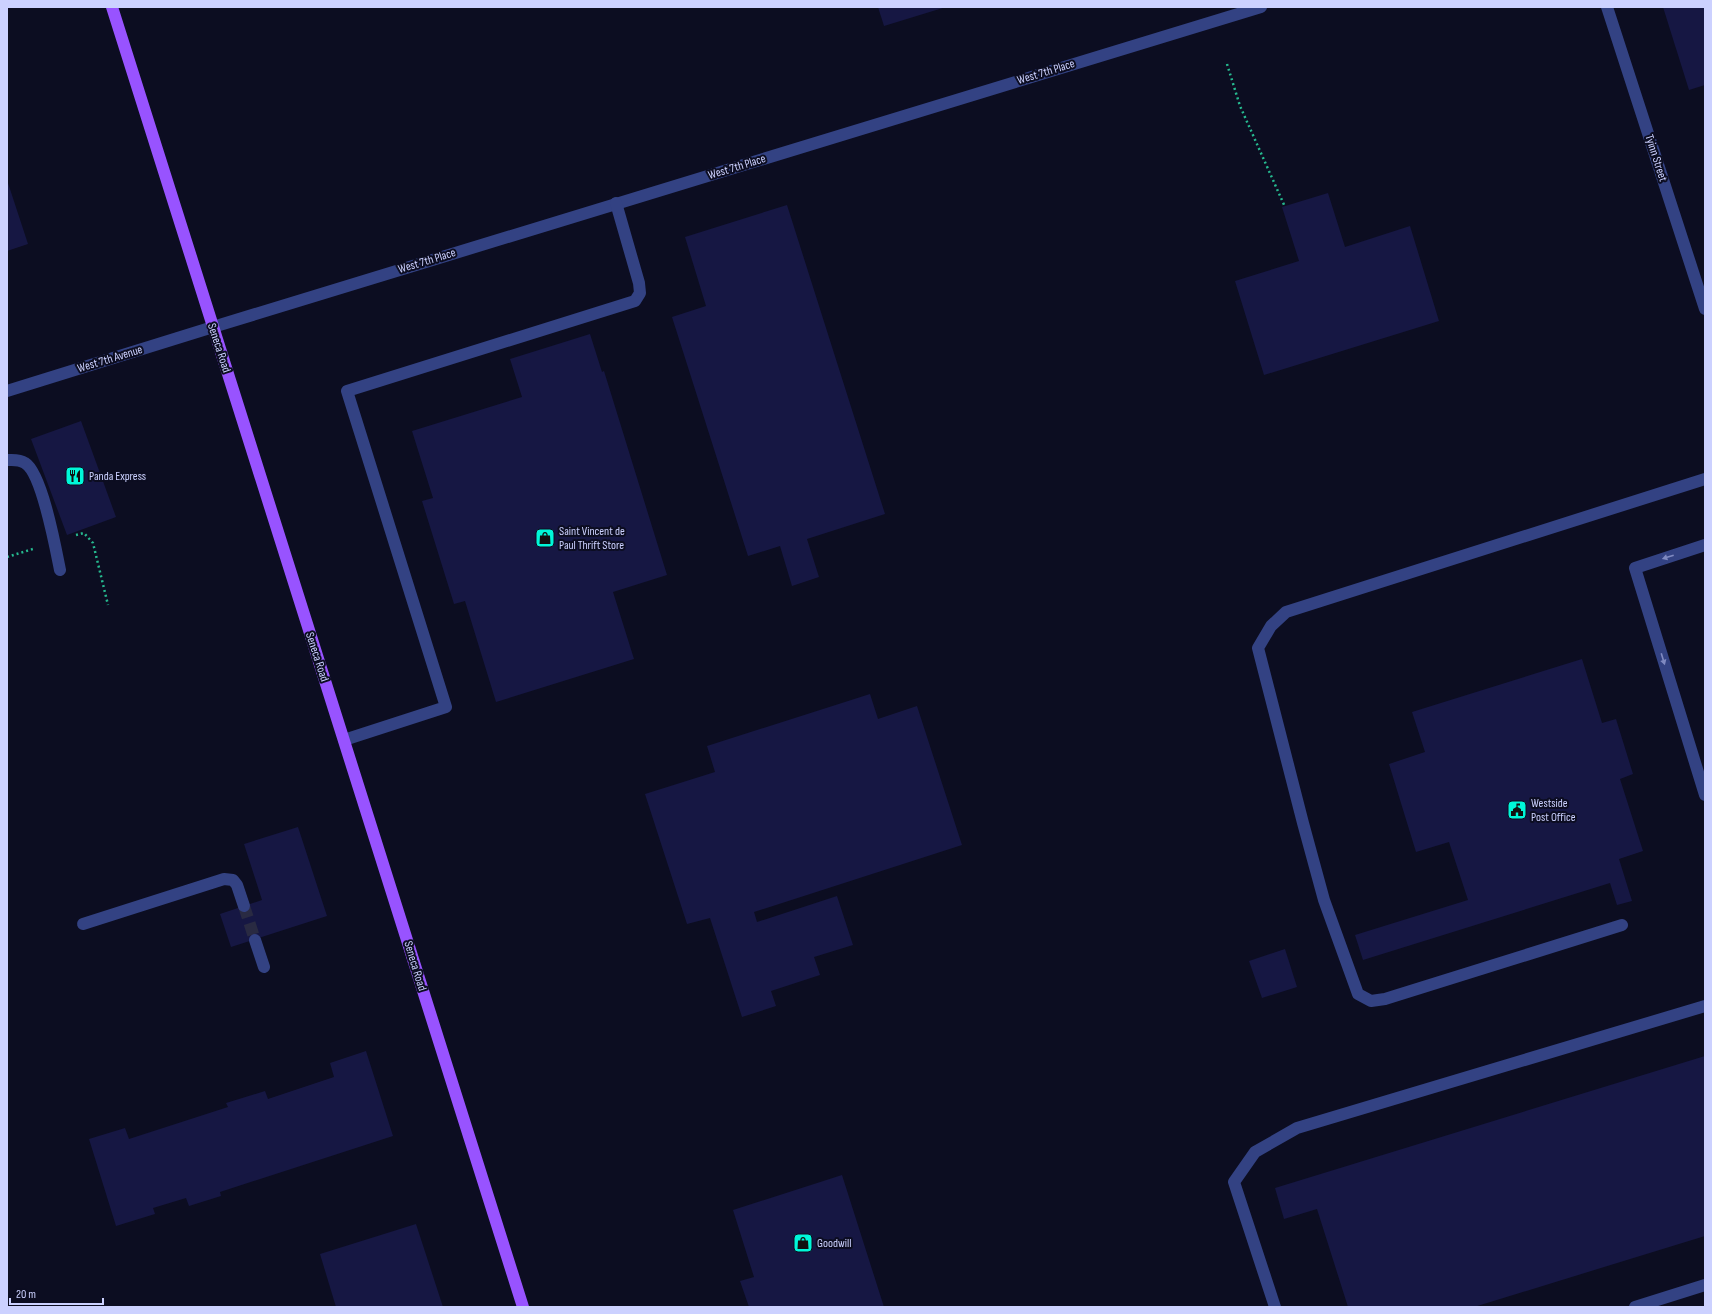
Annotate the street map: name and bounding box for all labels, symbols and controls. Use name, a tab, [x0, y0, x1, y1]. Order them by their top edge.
street label: West 7th Place	[1015, 56, 1077, 88]
street label: Tyinn Street	[1641, 133, 1671, 184]
street label: West 7th Place	[706, 151, 768, 183]
street label: West 7th Place	[396, 245, 458, 277]
street label: Seneca Road	[204, 321, 234, 375]
street label: West 7th Avenue	[76, 342, 145, 376]
restaurant icon: Panda Express	[64, 465, 86, 487]
place label: Panda Express	[89, 469, 146, 484]
place label: Saint Vincent de Paul Thrift Store	[559, 524, 625, 553]
shop icon: Saint Vincent de Paul Thrift Store	[534, 527, 556, 549]
one-way arrow	[1662, 554, 1674, 560]
street label: Seneca Road	[302, 630, 332, 684]
one-way arrow	[1660, 653, 1666, 665]
place label: Westside Post Office	[1531, 796, 1576, 825]
public building icon: Westside Post Office	[1506, 799, 1528, 821]
street label: Seneca Road	[400, 939, 430, 993]
shop icon: Goodwill	[792, 1232, 814, 1254]
place label: Goodwill	[817, 1236, 851, 1251]
scale bar	[10, 1280, 103, 1306]
text: 20 m	[16, 1287, 36, 1302]

